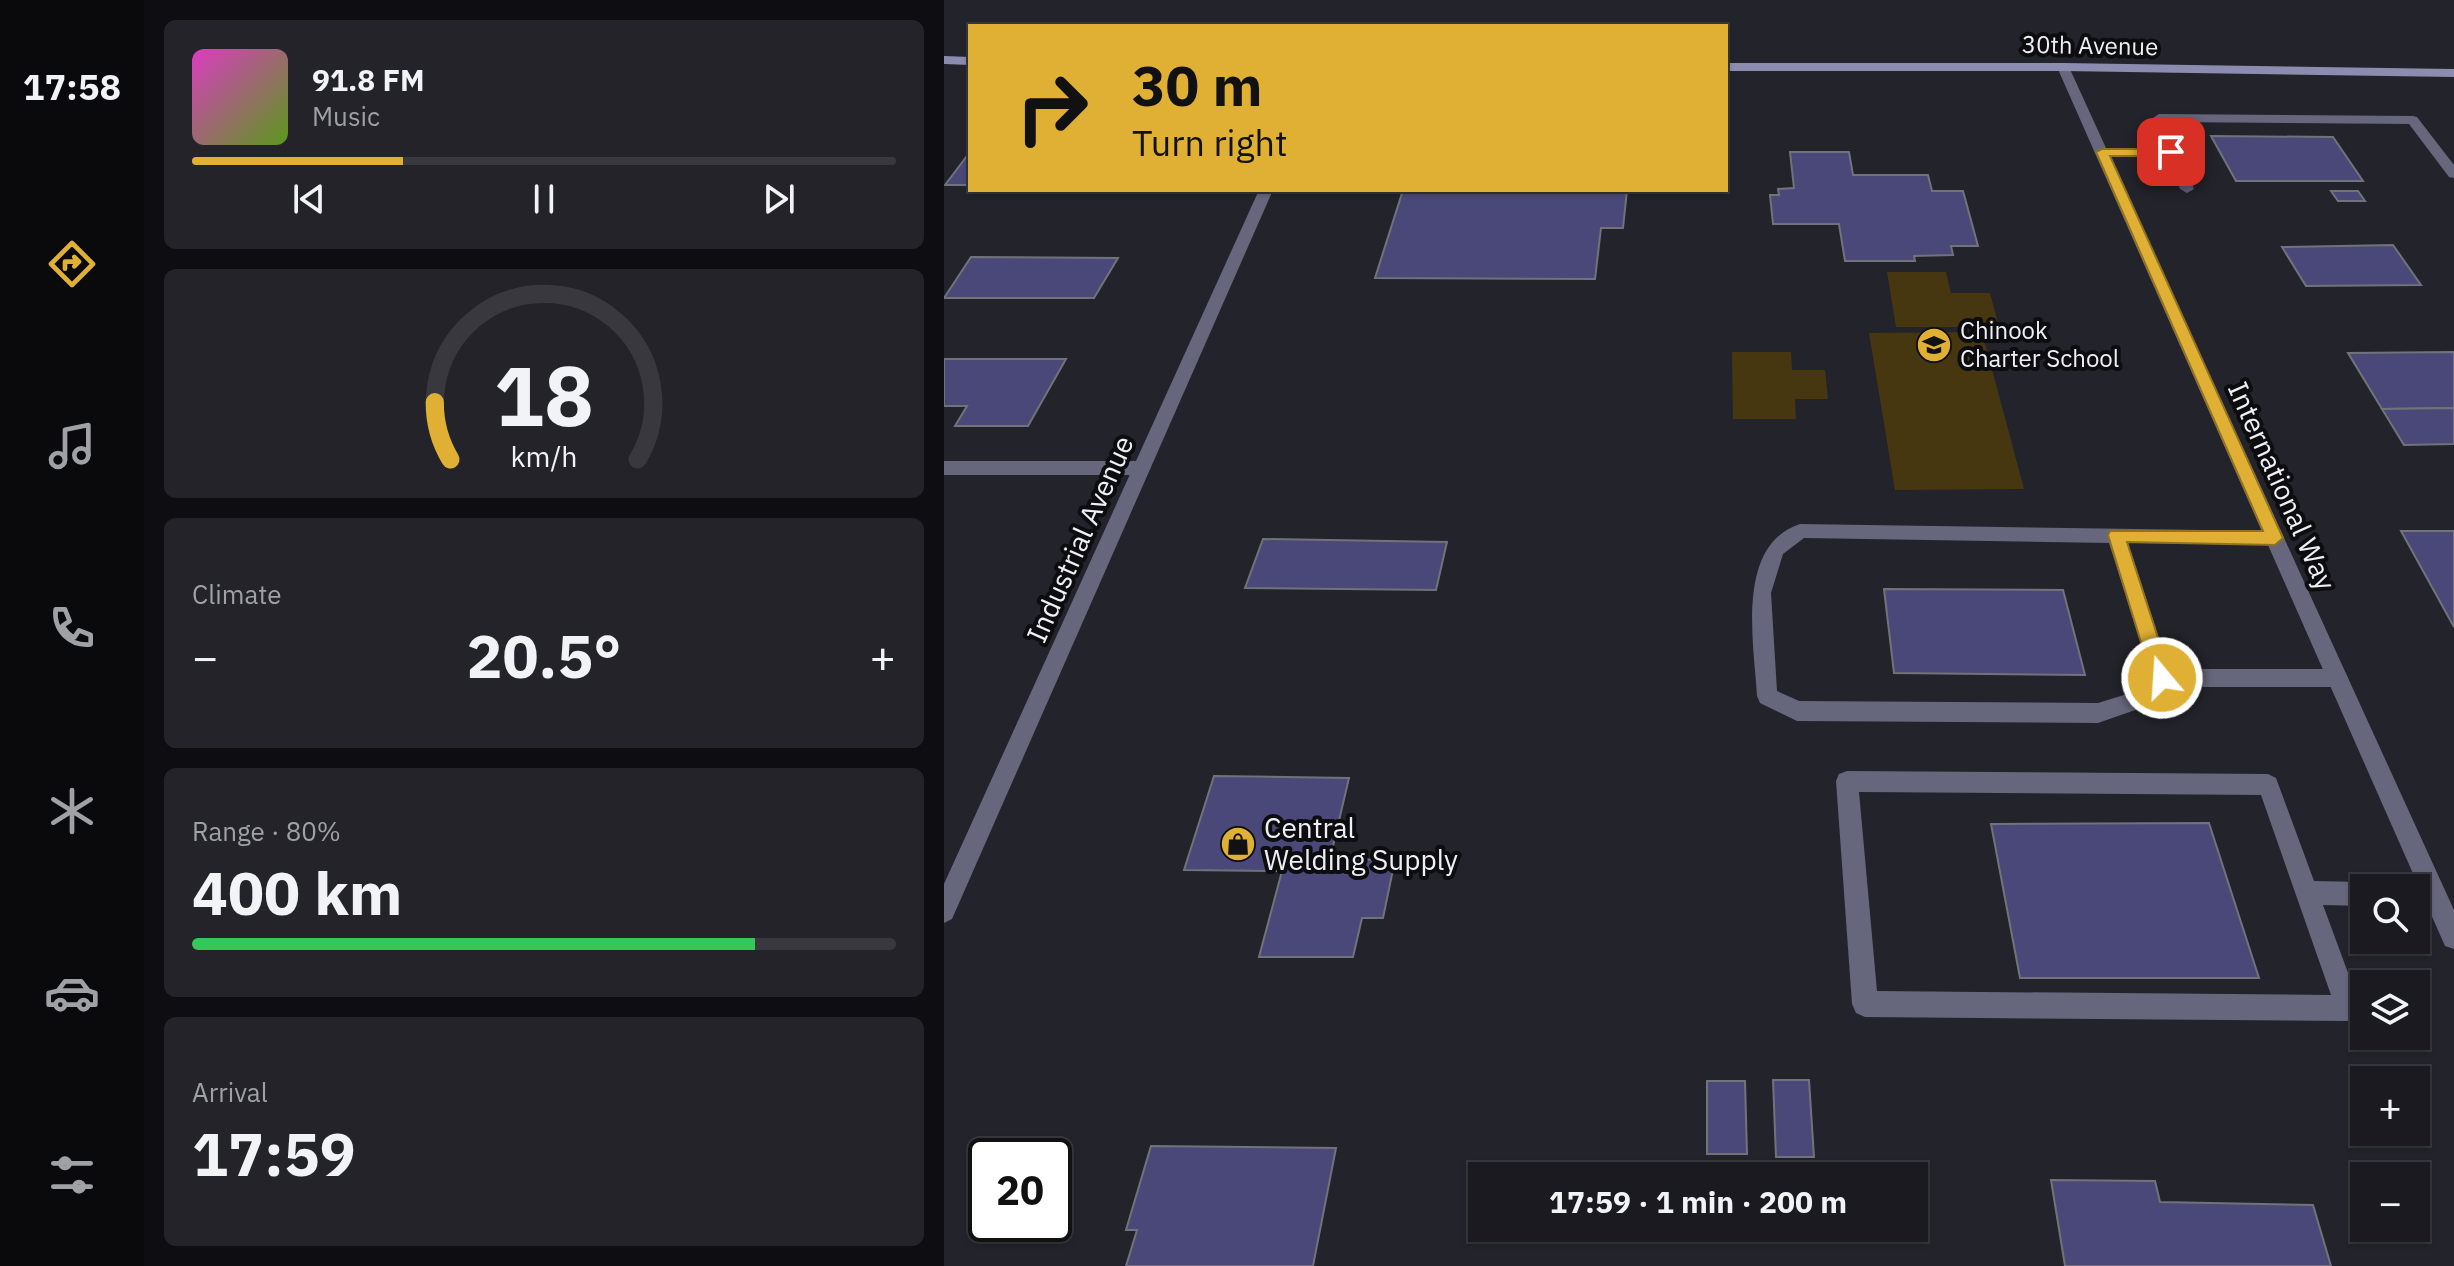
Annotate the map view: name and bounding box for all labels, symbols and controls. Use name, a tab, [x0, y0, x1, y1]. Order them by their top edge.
street label: 30th Avenue	[2021, 28, 2159, 62]
text: 30 m	[1132, 49, 1262, 121]
icon: right	[1000, 56, 1104, 160]
text: 91.8 FM	[312, 60, 425, 99]
text: 17:58	[23, 63, 121, 110]
text: Music	[312, 99, 380, 133]
pin	[2137, 118, 2205, 186]
text: Turn right	[1132, 119, 1288, 166]
icon: arrive	[2149, 130, 2193, 174]
icon: previous	[287, 177, 331, 221]
icon: pause	[522, 177, 566, 221]
icon: next	[757, 177, 801, 221]
icon: directions	[44, 236, 100, 292]
place label: Chinook Charter School	[1960, 314, 2119, 374]
school or university icon: Chinook Charter School	[1915, 326, 1953, 364]
text: 18	[494, 340, 594, 448]
street label: International Way	[2220, 376, 2345, 596]
icon: music	[44, 418, 100, 474]
street label: Industrial Avenue	[1017, 430, 1142, 648]
text: km/h	[510, 438, 578, 475]
text: Climate	[192, 577, 282, 611]
icon: phone	[44, 600, 100, 656]
text: 20.5°	[467, 616, 621, 695]
text: −	[192, 628, 218, 685]
text: +	[870, 628, 896, 685]
position arrow	[2120, 636, 2204, 720]
icon: climate	[44, 783, 100, 839]
place label: Central Welding Supply	[1264, 809, 1458, 878]
text: Range · 80%	[192, 814, 341, 848]
shop icon: Central Welding Supply	[1219, 825, 1257, 863]
text: 400 km	[192, 853, 402, 932]
map controls	[2350, 874, 2430, 1242]
button: search	[2350, 874, 2430, 954]
icon: car	[44, 965, 100, 1021]
button: layers	[2350, 970, 2430, 1050]
button: +	[2350, 1066, 2430, 1146]
text: Arrival	[192, 1075, 268, 1109]
text: 17:59	[192, 1114, 356, 1193]
speed limit sign: 20	[968, 1138, 1072, 1242]
icon: filters	[44, 1147, 100, 1203]
button: −	[2350, 1162, 2430, 1242]
text: 17:59 · 1 min · 200 m	[1549, 1182, 1847, 1221]

